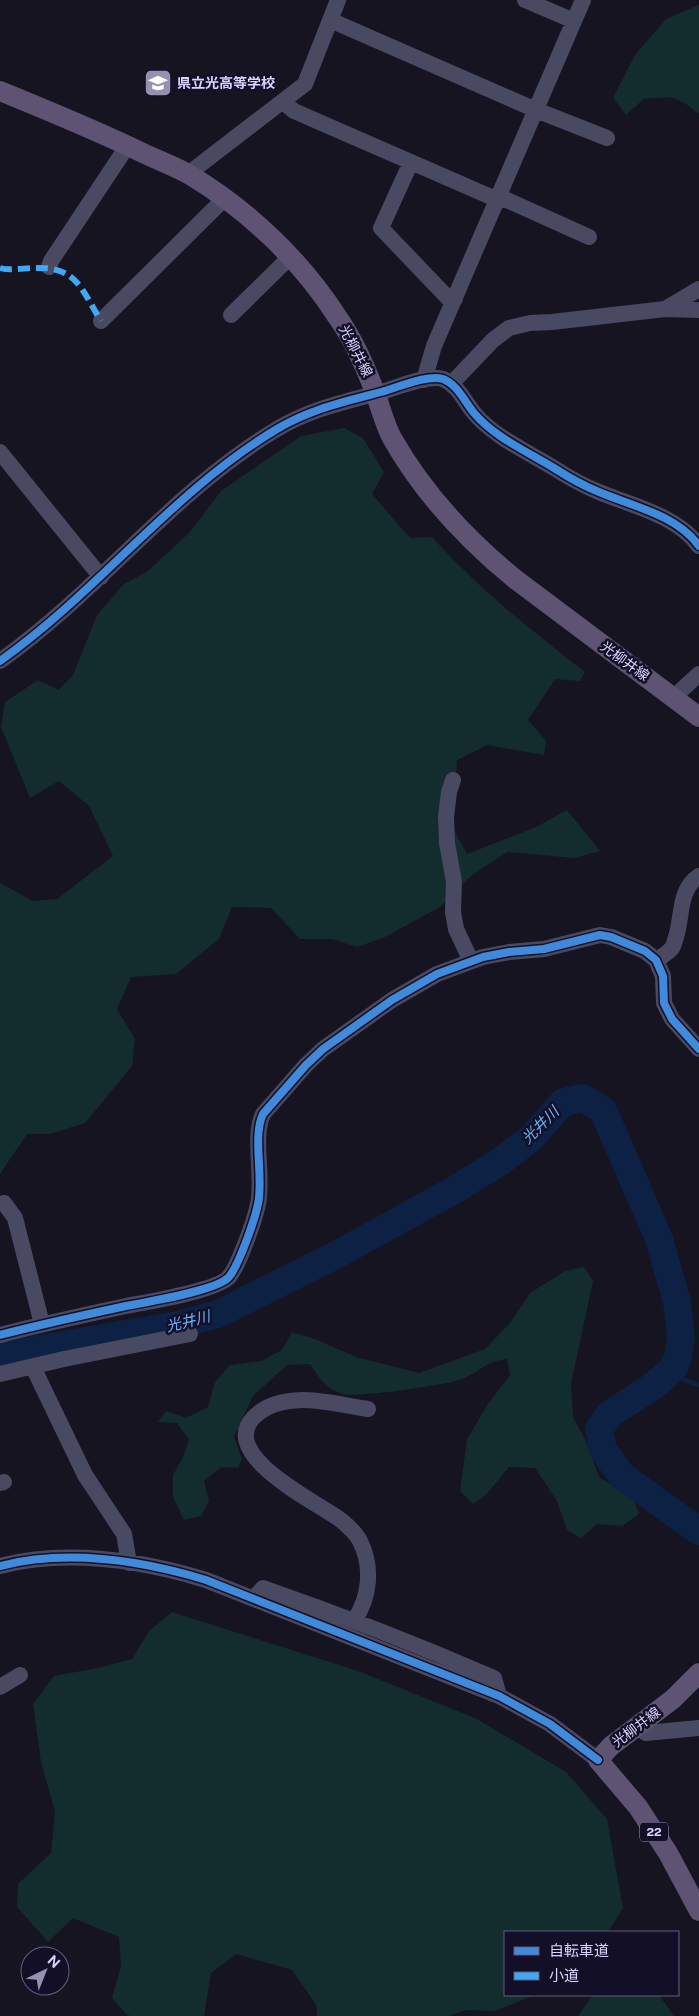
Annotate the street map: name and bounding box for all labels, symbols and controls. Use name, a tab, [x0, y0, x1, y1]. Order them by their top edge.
school or university icon: 県立光高等学校	[143, 68, 173, 98]
place label: 県立光高等学校	[177, 75, 275, 91]
street label: 光柳井線	[336, 322, 376, 380]
street label: 光柳井線	[598, 638, 652, 684]
water label: 光井川	[518, 1102, 563, 1147]
water label: 光井川	[164, 1307, 214, 1335]
street label: 光柳井線	[609, 1704, 663, 1750]
road number: 22	[640, 1822, 668, 1841]
legend	[504, 1931, 679, 1996]
text: 自転車道	[549, 1942, 609, 1959]
north arrow	[20, 1946, 70, 1996]
text: N	[44, 1952, 63, 1971]
text: 小道	[549, 1967, 579, 1984]

